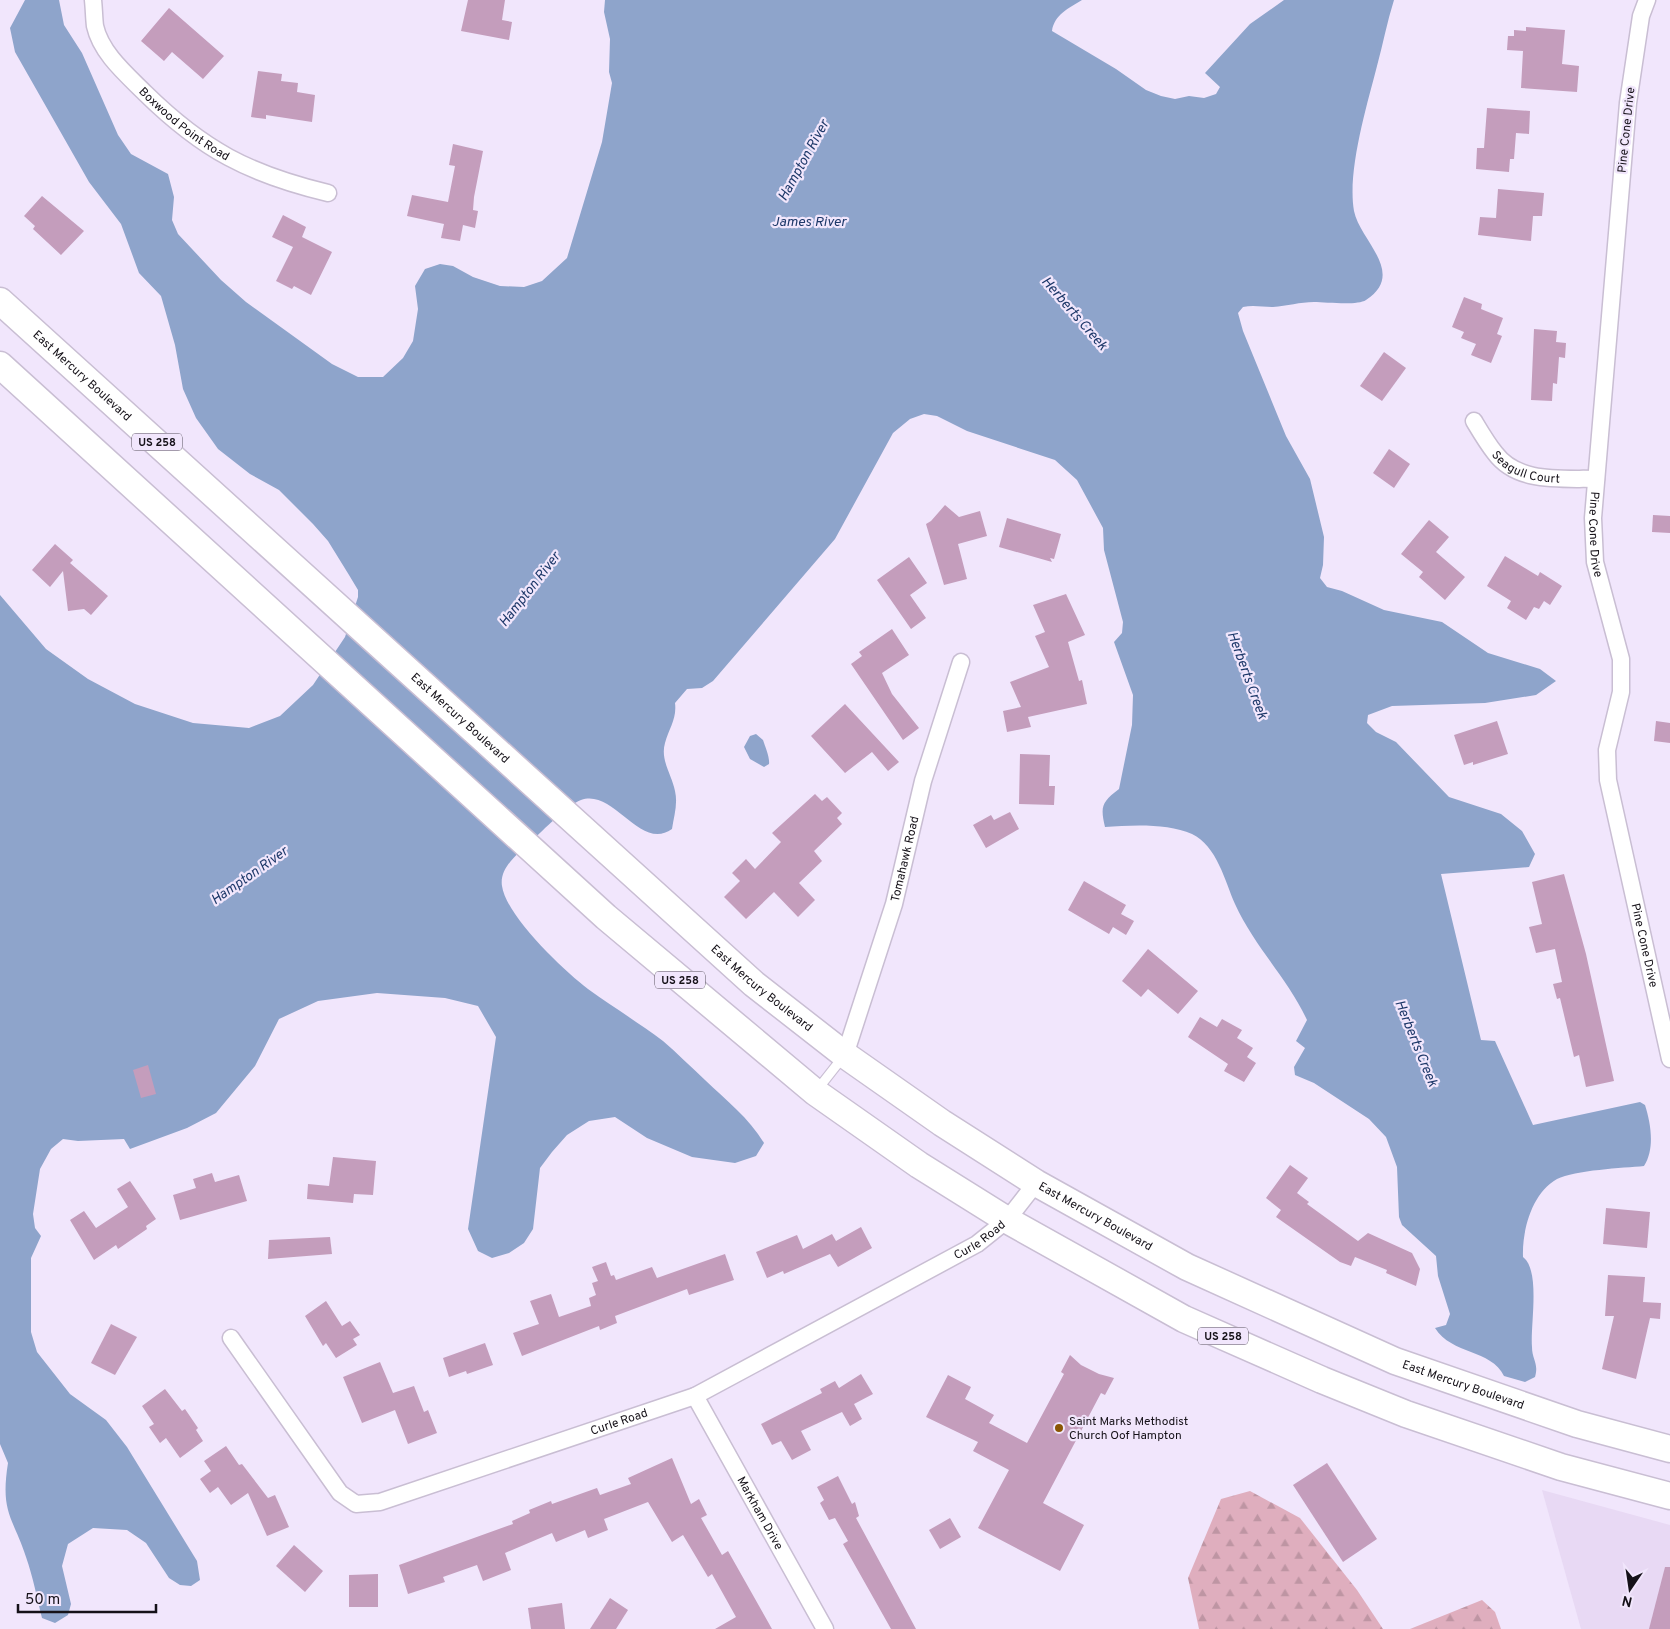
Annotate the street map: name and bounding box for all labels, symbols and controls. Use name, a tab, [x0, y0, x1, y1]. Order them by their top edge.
street label: Boxwood Point Road	[135, 84, 232, 165]
street label: Pine Cone Drive	[1615, 87, 1639, 174]
water label: Hampton River	[775, 116, 834, 204]
water label: James River	[772, 214, 848, 231]
water label: Herberts Creek	[1037, 274, 1111, 355]
street label: East Mercury Boulevard	[29, 327, 134, 425]
road number: US 258	[132, 434, 182, 451]
street label: Seagull Court	[1487, 448, 1560, 488]
street label: Pine Cone Drive	[1584, 491, 1606, 579]
water label: Hampton River	[496, 548, 566, 631]
water label: Herberts Creek	[1223, 629, 1271, 723]
street label: East Mercury Boulevard	[407, 670, 512, 768]
street label: Tomahawk Road	[888, 815, 923, 904]
water label: Hampton River	[208, 843, 293, 909]
street label: Pine Cone Drive	[1627, 902, 1661, 989]
street label: East Mercury Boulevard	[707, 942, 816, 1036]
road number: US 258	[655, 972, 705, 988]
water label: Herberts Creek	[1390, 998, 1441, 1090]
street label: East Mercury Boulevard	[1035, 1179, 1155, 1255]
street label: Curle Road	[951, 1217, 1009, 1264]
road number: US 258	[1198, 1328, 1248, 1344]
street label: East Mercury Boulevard	[1400, 1357, 1526, 1414]
street label: Curle Road	[588, 1406, 650, 1440]
place label: Saint Marks Methodist Church Oof Hampton	[1069, 1414, 1188, 1444]
marker: Saint Marks Methodist Church Oof Hampton	[1053, 1422, 1065, 1434]
street label: Markham Drive	[733, 1474, 786, 1553]
north arrow	[1605, 1564, 1655, 1614]
scale bar	[18, 1582, 155, 1614]
text: 50 m	[25, 1591, 60, 1610]
text: N	[1621, 1591, 1634, 1610]

